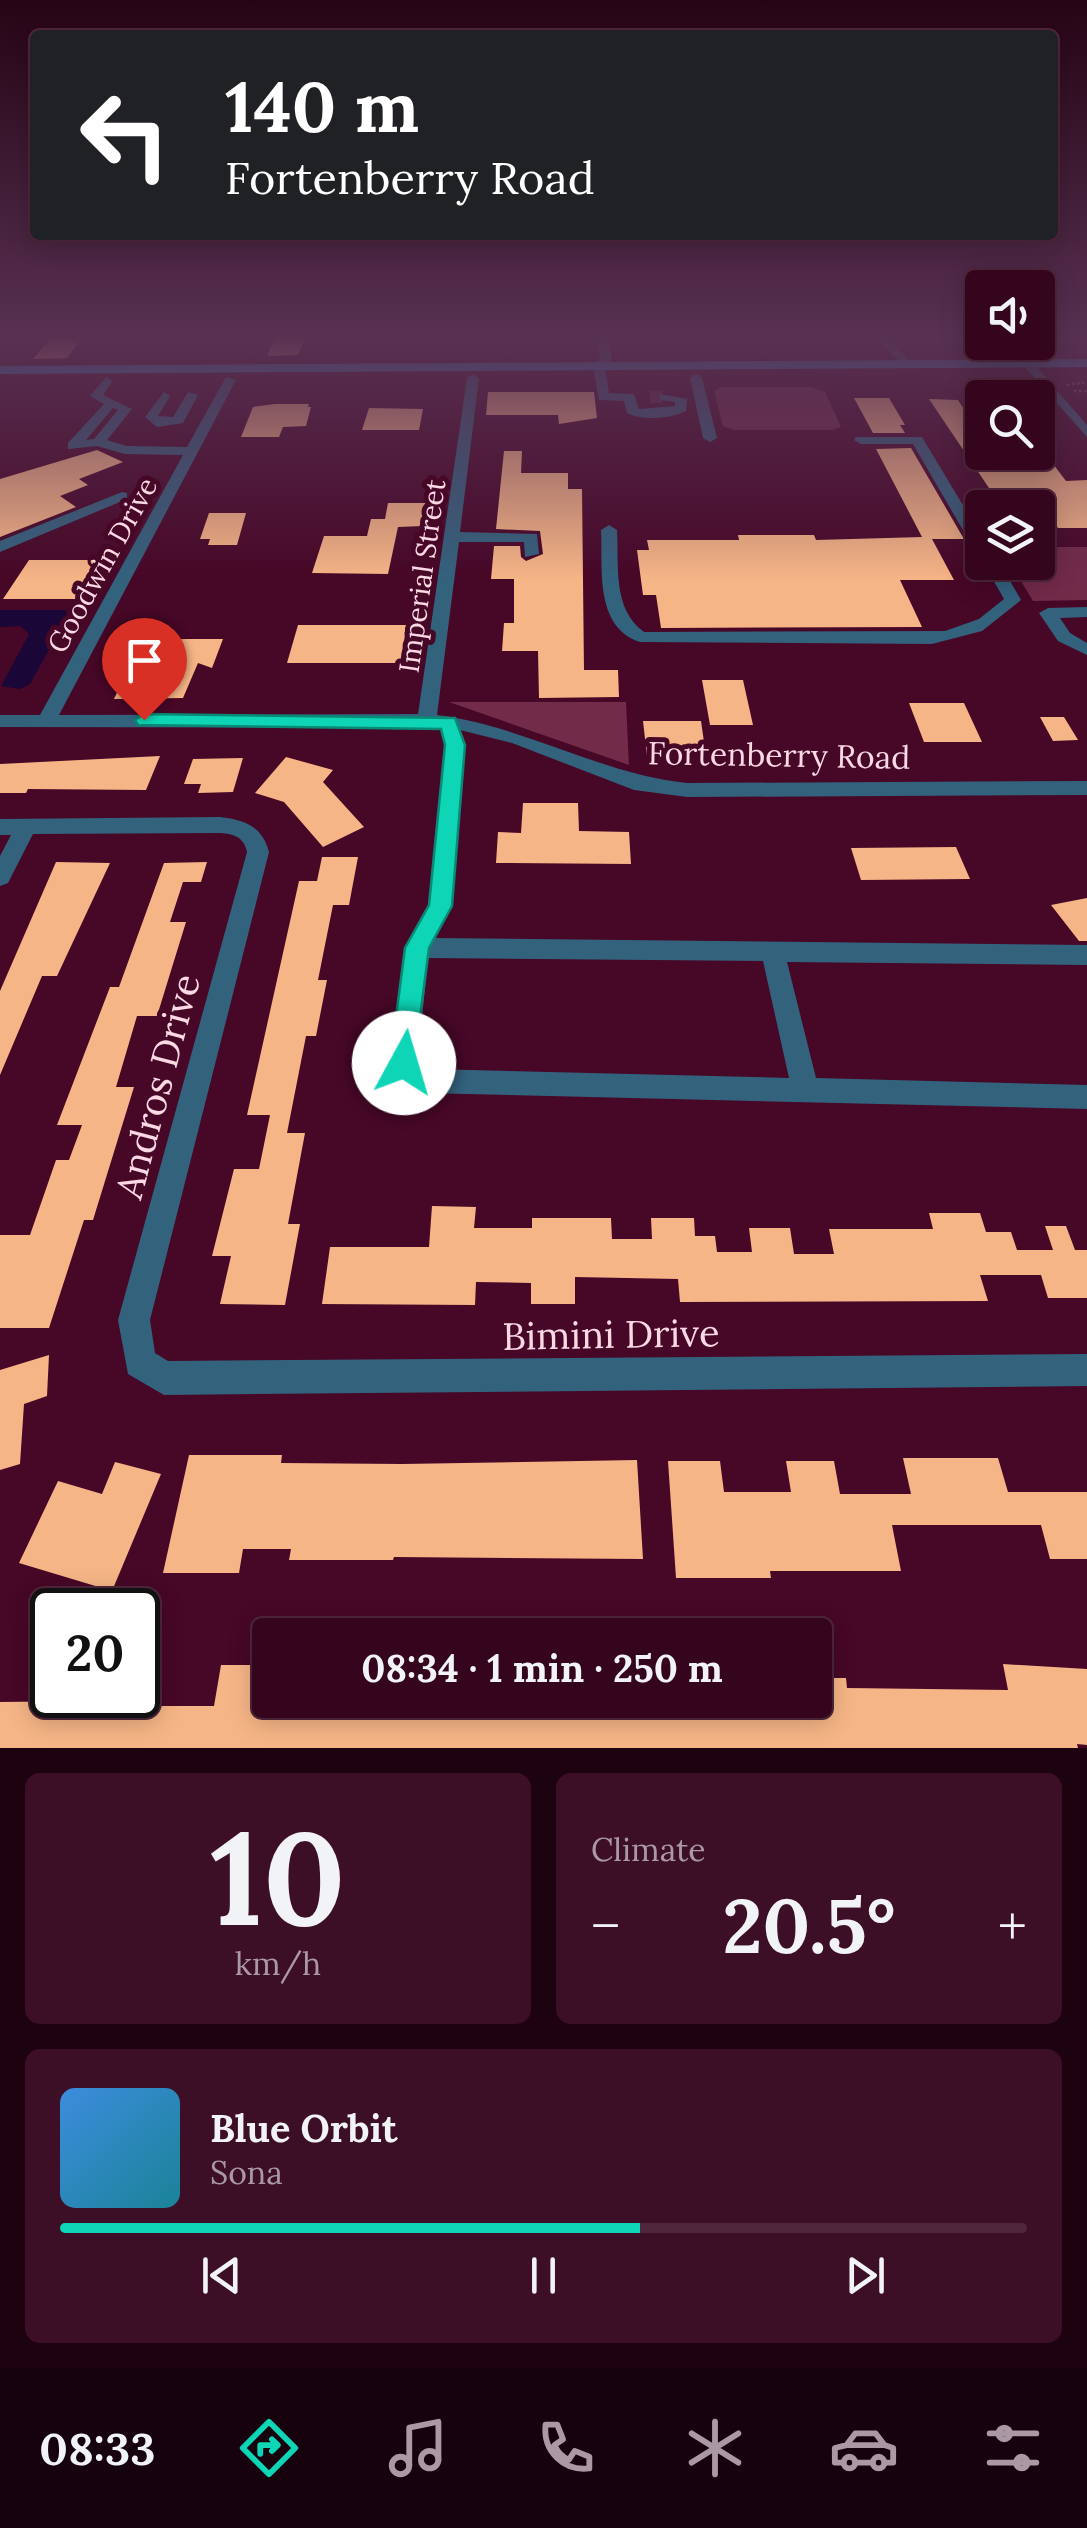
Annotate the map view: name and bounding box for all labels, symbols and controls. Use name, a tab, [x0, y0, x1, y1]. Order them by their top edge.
text: 140 m	[225, 62, 419, 151]
icon: left	[60, 70, 190, 200]
text: Fortenberry Road	[225, 149, 595, 206]
map controls	[965, 270, 1055, 580]
button: sound	[965, 270, 1055, 360]
button: search	[965, 380, 1055, 470]
street label: Goodwin Drive	[39, 471, 165, 659]
street label: Imperial Street	[391, 477, 453, 675]
button: layers	[965, 490, 1055, 580]
pin	[102, 618, 187, 721]
icon: arrive	[117, 633, 172, 688]
street label: Fortenberry Road	[647, 732, 911, 778]
street label: Andros Drive	[104, 968, 210, 1205]
position arrow	[352, 1011, 456, 1115]
street label: Bimini Drive	[502, 1308, 720, 1360]
speed limit sign: 20	[30, 1588, 160, 1718]
text: 08:34 · 1 min · 250 m	[361, 1644, 723, 1692]
text: 10	[210, 1794, 346, 1961]
text: Climate	[591, 1829, 706, 1870]
text: 20.5°	[722, 1878, 896, 1974]
text: −	[591, 1891, 620, 1961]
text: +	[998, 1891, 1027, 1961]
text: km/h	[235, 1943, 321, 1984]
text: Blue Orbit	[210, 2104, 397, 2152]
text: Sona	[210, 2152, 283, 2193]
icon: previous	[194, 2248, 249, 2303]
icon: pause	[516, 2248, 571, 2303]
icon: next	[838, 2248, 893, 2303]
icon: directions	[234, 2413, 304, 2483]
icon: music	[383, 2413, 453, 2483]
icon: phone	[531, 2413, 601, 2483]
icon: climate	[680, 2413, 750, 2483]
icon: car	[829, 2413, 899, 2483]
icon: filters	[978, 2413, 1048, 2483]
text: 08:33	[39, 2420, 155, 2477]

